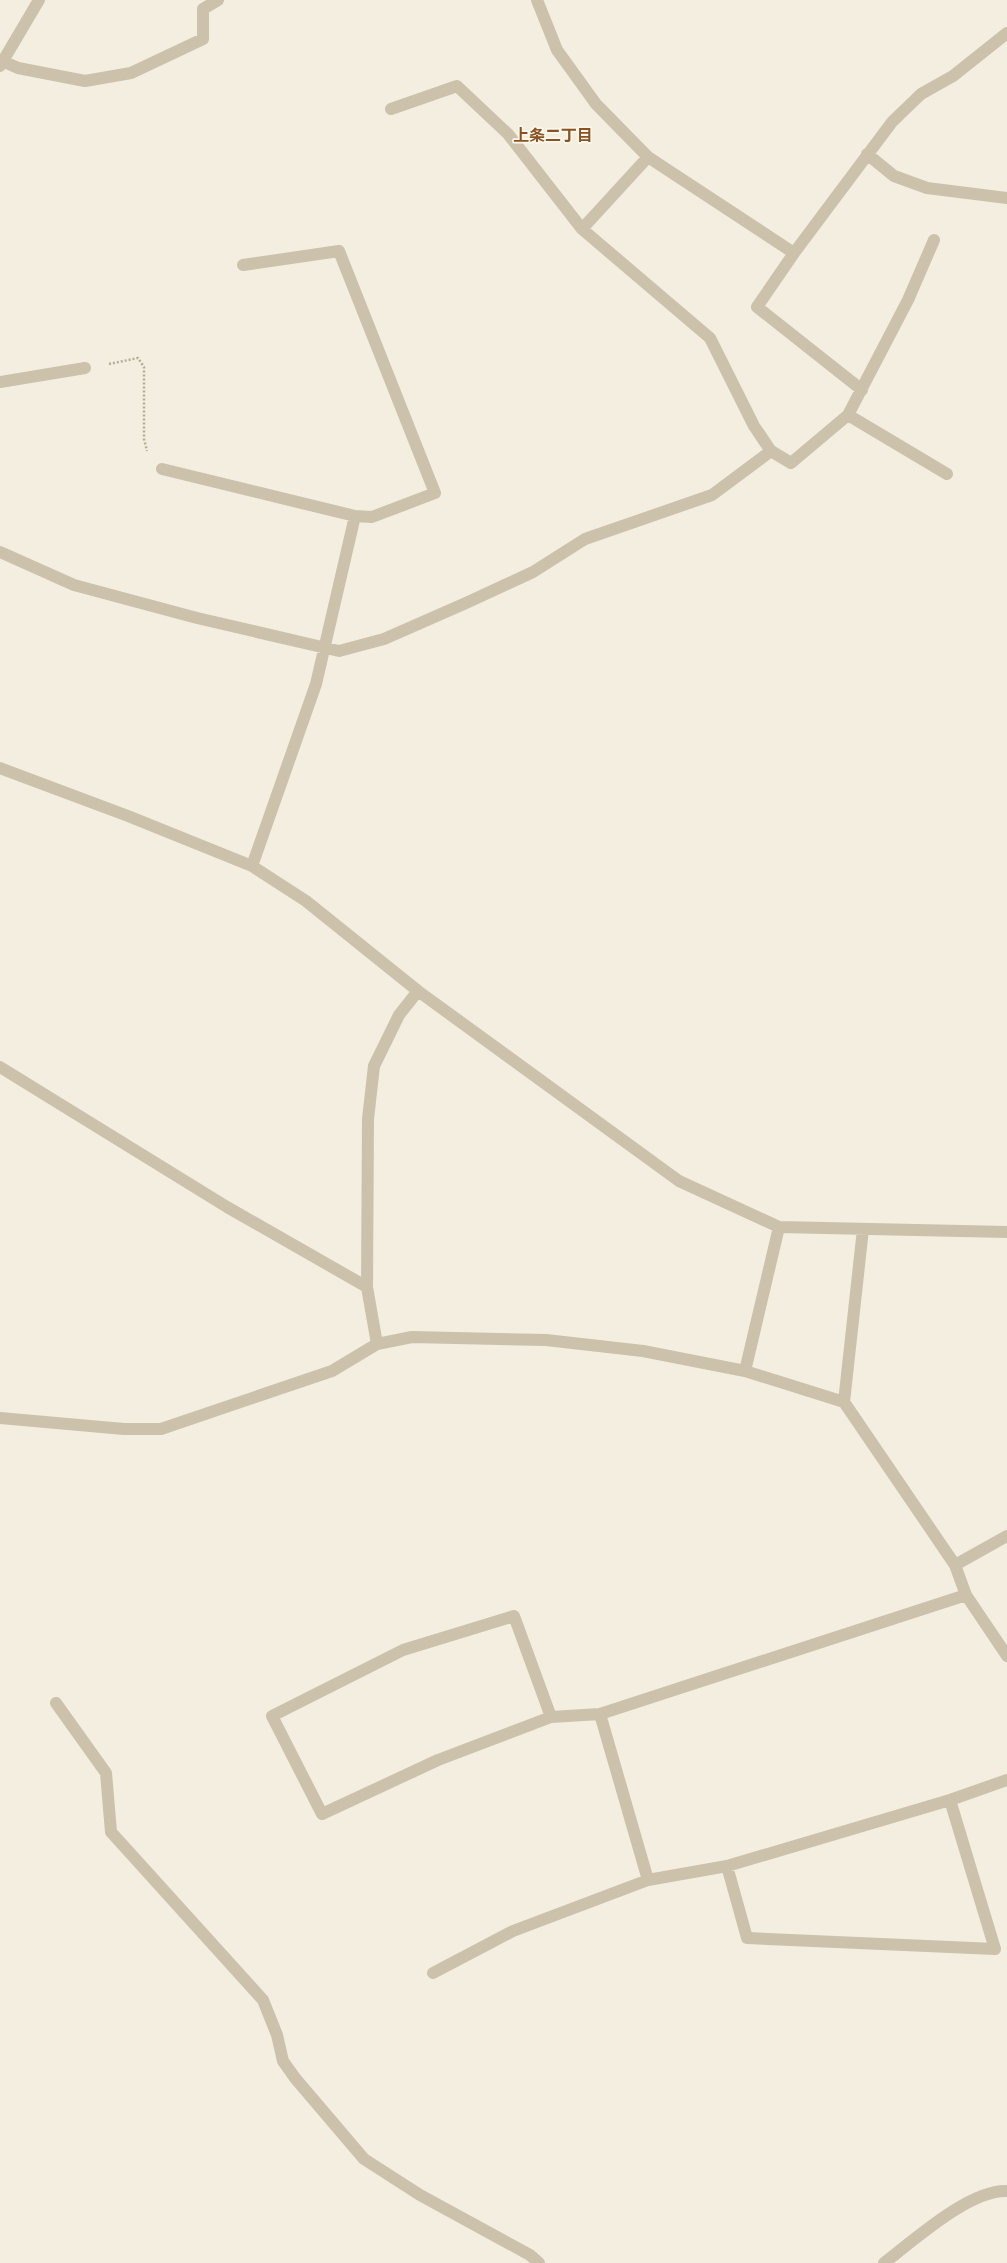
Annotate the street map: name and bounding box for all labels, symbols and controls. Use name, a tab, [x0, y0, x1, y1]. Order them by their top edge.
district label: 上条二丁目	[513, 125, 593, 145]

